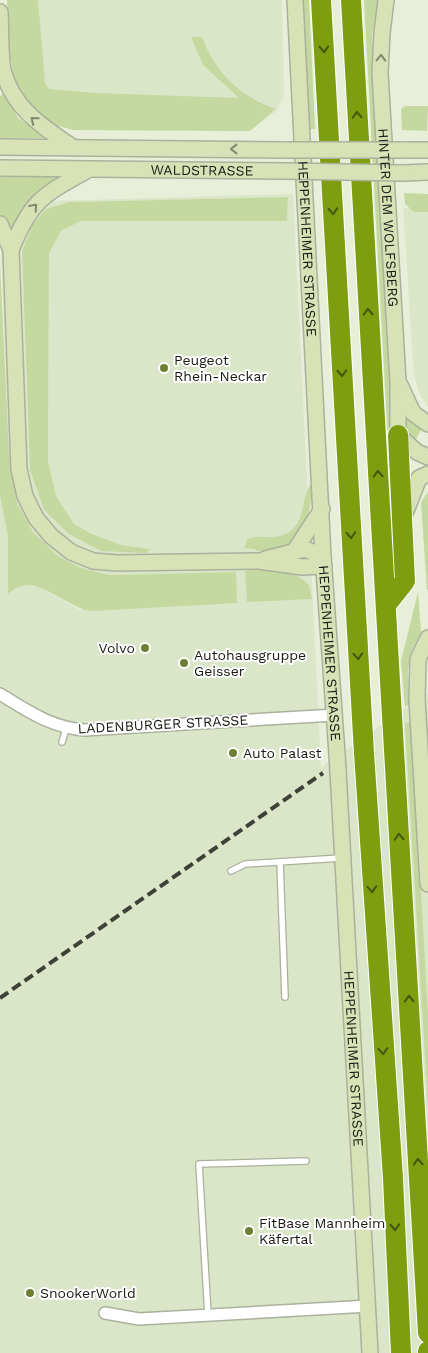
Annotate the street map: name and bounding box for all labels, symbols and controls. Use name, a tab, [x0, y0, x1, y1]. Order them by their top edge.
one-way arrow	[318, 45, 329, 53]
one-way arrow	[375, 54, 386, 62]
one-way arrow	[351, 111, 362, 119]
one-way arrow	[31, 118, 40, 126]
street label: HINTER DEM WOLFSBERG	[375, 128, 402, 307]
one-way arrow	[230, 144, 238, 154]
street label: HEPPENHEIMER STRASSE	[295, 160, 320, 337]
street label: WALDSTRASSE	[150, 162, 254, 179]
one-way arrow	[28, 204, 37, 213]
one-way arrow	[327, 207, 338, 215]
one-way arrow	[363, 308, 374, 316]
place label: Peugeot Rhein-Neckar	[174, 352, 267, 384]
marker: Peugeot Rhein-Neckar	[158, 362, 170, 374]
one-way arrow	[336, 369, 347, 377]
one-way arrow	[373, 470, 384, 478]
one-way arrow	[345, 532, 356, 540]
street label: HEPPENHEIMER STRASSE	[316, 565, 344, 742]
place label: Volvo	[98, 640, 135, 656]
marker: Volvo	[139, 642, 151, 654]
place label: Autohausgruppe Geisser	[194, 647, 306, 679]
one-way arrow	[352, 652, 363, 660]
marker: Autohausgruppe Geisser	[178, 657, 190, 669]
street label: LADENBURGER STRASSE	[77, 712, 249, 736]
place label: Auto Palast	[243, 745, 322, 761]
marker: Auto Palast	[227, 747, 239, 759]
one-way arrow	[394, 833, 405, 841]
one-way arrow	[366, 885, 377, 893]
street label: HEPPENHEIMER STRASSE	[341, 970, 367, 1147]
one-way arrow	[403, 995, 414, 1003]
one-way arrow	[377, 1047, 388, 1055]
one-way arrow	[413, 1157, 424, 1165]
place label: FitBase Mannheim Käfertal	[259, 1215, 385, 1247]
one-way arrow	[390, 1223, 401, 1231]
marker: FitBase Mannheim Käfertal	[243, 1225, 255, 1237]
place label: SnookerWorld	[40, 1285, 136, 1301]
marker: SnookerWorld	[24, 1287, 36, 1299]

